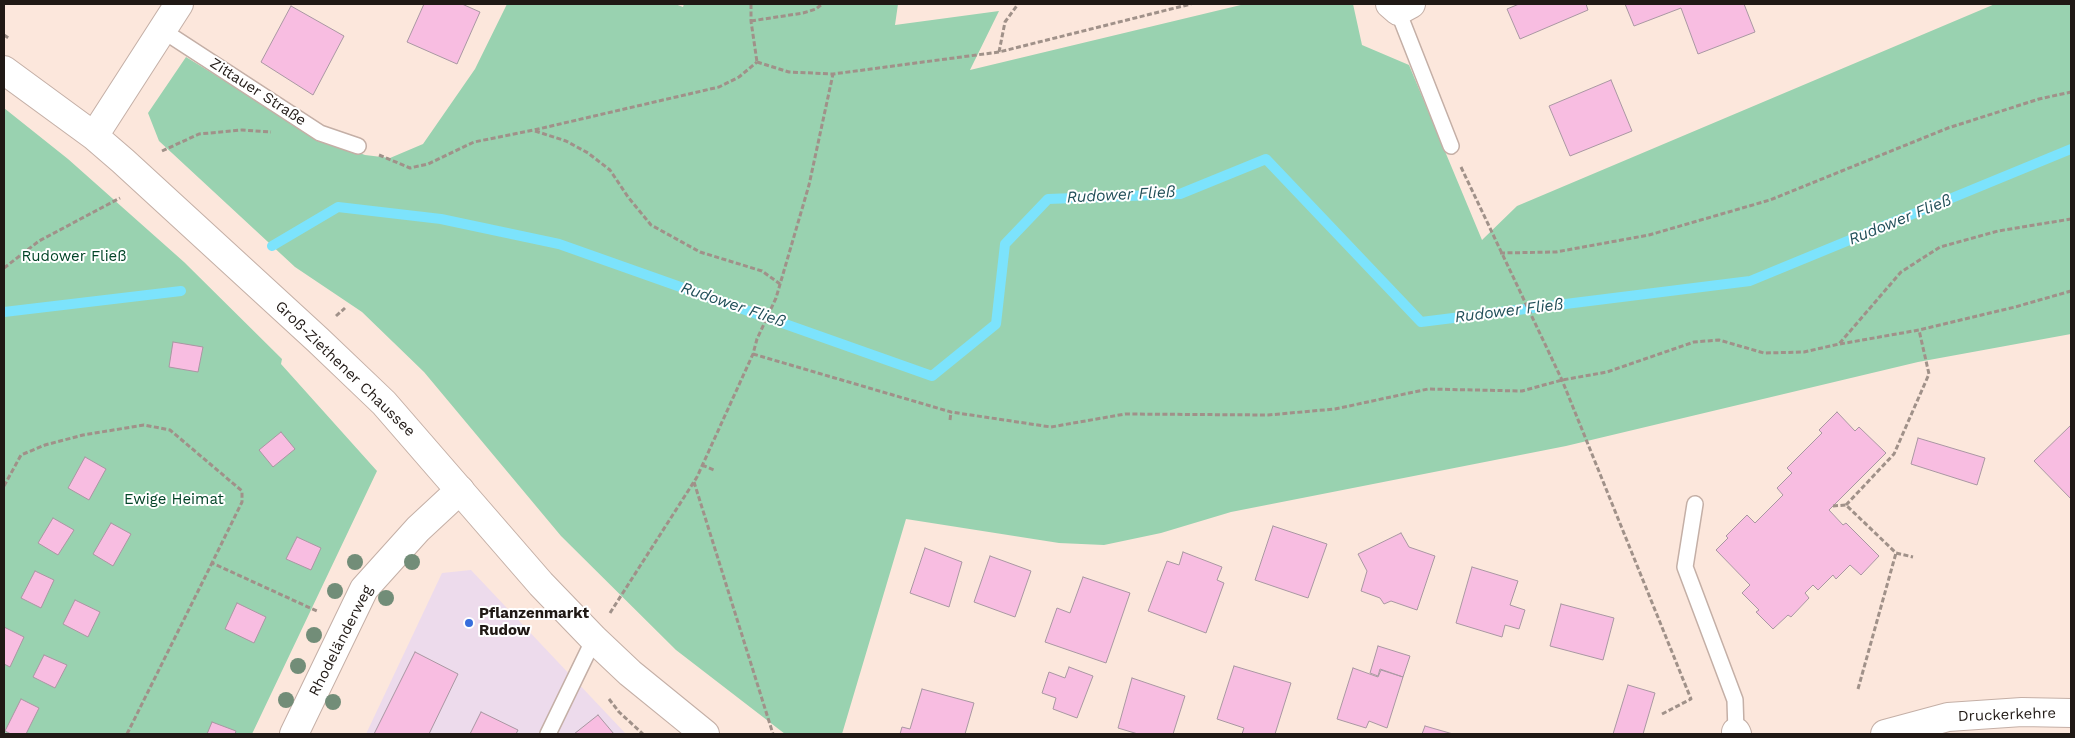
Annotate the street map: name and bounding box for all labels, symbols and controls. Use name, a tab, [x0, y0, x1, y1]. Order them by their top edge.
street label: Zittauer Straße	[207, 54, 309, 130]
water label: Rudower Fließ	[1066, 183, 1176, 207]
water label: Rudower Fließ	[1846, 191, 1954, 249]
park label: Rudower Fließ	[21, 248, 127, 266]
water label: Rudower Fließ	[678, 278, 788, 332]
water label: Rudower Fließ	[1454, 295, 1564, 327]
street label: Groß-Ziethener Chaussee	[271, 297, 419, 441]
park label: Ewige Heimat	[124, 491, 224, 509]
street label: Rhodeländerweg	[305, 583, 377, 699]
place label: Pflanzenmarkt Rudow	[479, 605, 589, 640]
marker: Pflanzenmarkt Rudow	[463, 617, 475, 629]
street label: Druckerkehre	[1958, 704, 2056, 726]

